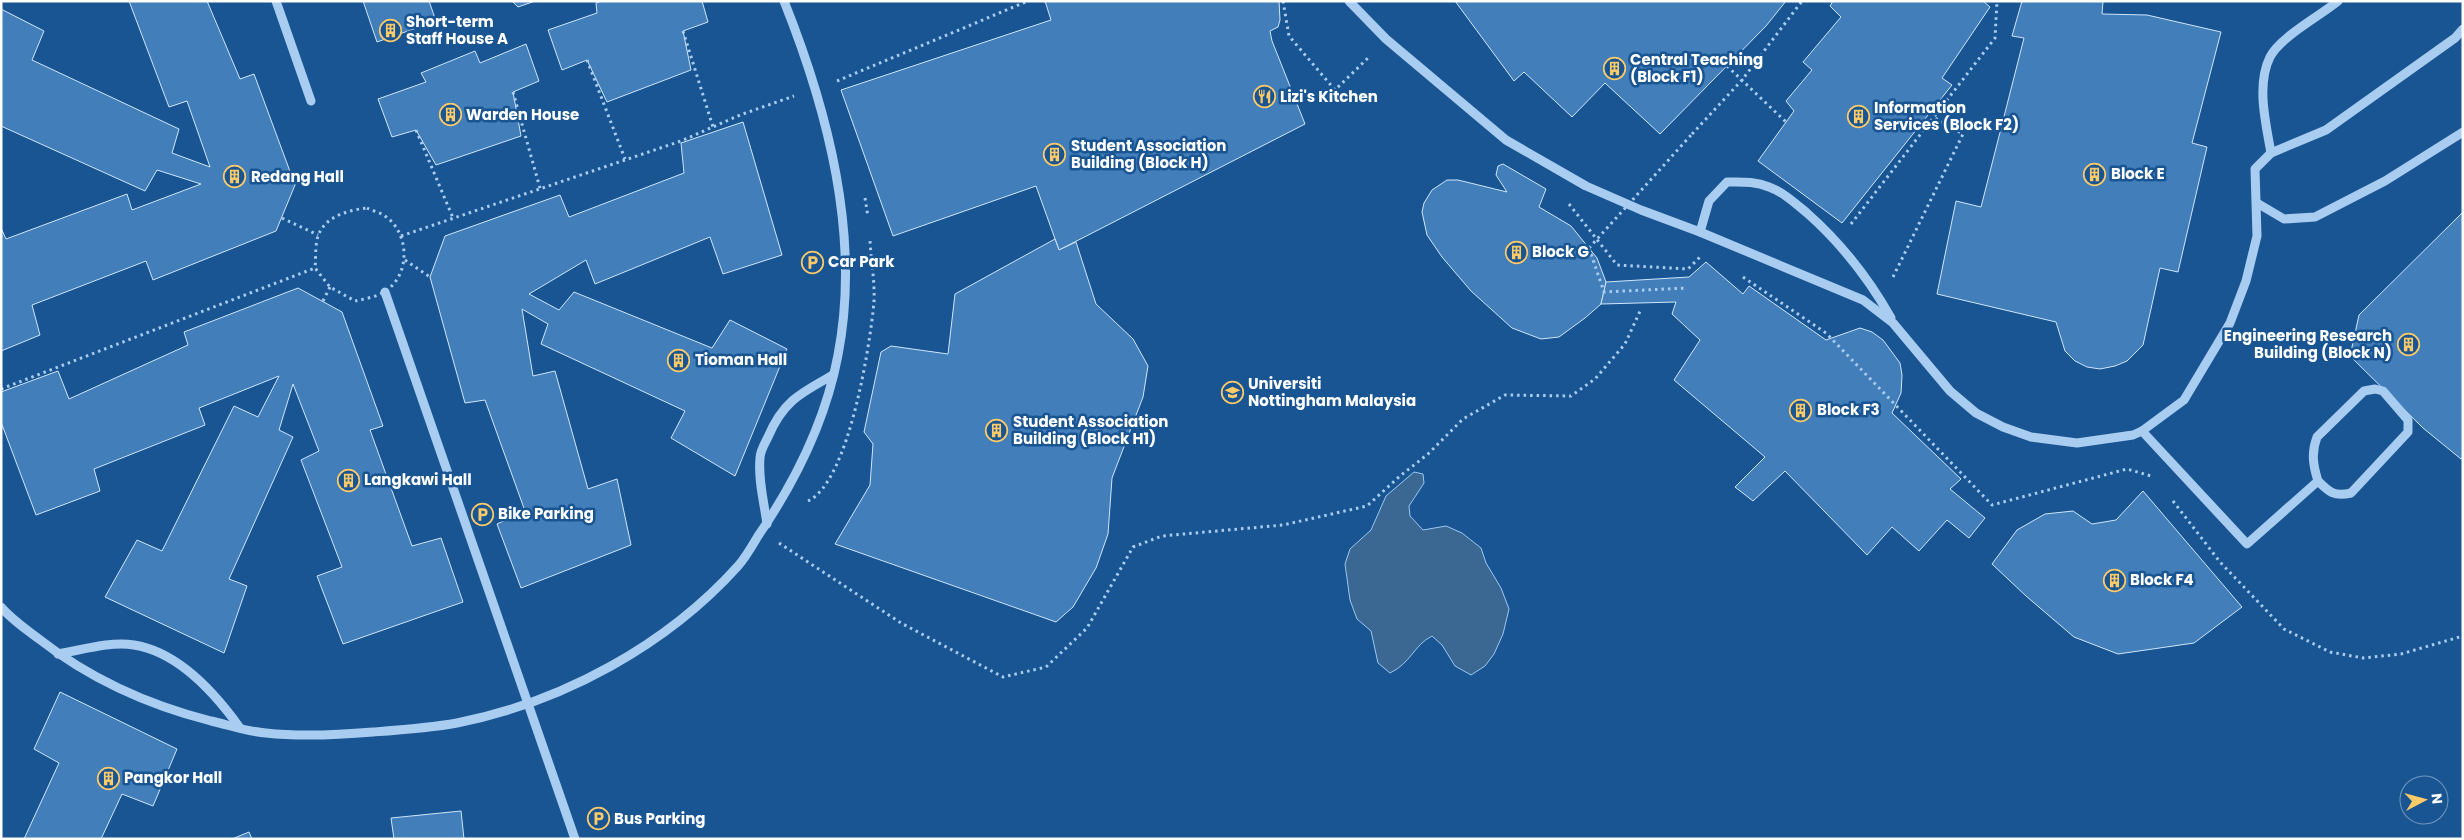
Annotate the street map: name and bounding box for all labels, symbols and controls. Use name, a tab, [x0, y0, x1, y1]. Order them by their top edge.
place label: Short-term Staff House A	[406, 11, 508, 49]
building icon: Short-term Staff House A	[378, 19, 402, 43]
place label: Central Teaching (Block F1)	[1630, 49, 1763, 87]
building icon: Central Teaching (Block F1)	[1602, 57, 1626, 81]
restaurant icon: Lizi's Kitchen	[1252, 85, 1276, 109]
place label: Lizi's Kitchen	[1280, 86, 1378, 107]
place label: Information Services (Block F2)	[1874, 97, 2019, 135]
building icon: Warden House	[438, 103, 462, 127]
place label: Warden House	[466, 104, 579, 125]
building icon: Information Services (Block F2)	[1846, 105, 1870, 129]
place label: Student Association Building (Block H)	[1071, 135, 1226, 173]
building icon: Student Association Building (Block H)	[1043, 143, 1067, 167]
building icon: Block E	[2083, 162, 2107, 186]
place label: Block E	[2111, 163, 2165, 184]
building icon: Redang Hall	[223, 165, 247, 189]
place label: Redang Hall	[251, 166, 344, 187]
building icon: Block G	[1504, 240, 1528, 264]
place label: Block G	[1532, 241, 1589, 262]
parking icon: Car Park	[800, 250, 824, 274]
place label: Car Park	[828, 251, 895, 272]
place label: Engineering Research Building (Block N)	[2224, 325, 2392, 363]
building icon: Engineering Research Building (Block N)	[2396, 333, 2420, 357]
building icon: Tioman Hall	[667, 348, 691, 372]
place label: Tioman Hall	[695, 349, 787, 370]
place label: Universiti Nottingham Malaysia	[1248, 373, 1416, 411]
school or university icon: Universiti Nottingham Malaysia	[1220, 381, 1244, 405]
building icon: Block F3	[1789, 398, 1813, 422]
place label: Block F3	[1817, 399, 1880, 420]
place label: Student Association Building (Block H1)	[1013, 411, 1168, 449]
building icon: Student Association Building (Block H1)	[985, 419, 1009, 443]
building icon: Langkawi Hall	[336, 468, 360, 492]
place label: Langkawi Hall	[364, 469, 472, 490]
parking icon: Bike Parking	[470, 502, 494, 526]
place label: Bike Parking	[498, 503, 594, 524]
building icon: Block F4	[2102, 568, 2126, 592]
place label: Block F4	[2130, 569, 2194, 590]
building icon: Pangkor Hall	[96, 766, 120, 790]
place label: Pangkor Hall	[124, 767, 222, 788]
north arrow	[2399, 775, 2449, 825]
text: N	[2426, 792, 2447, 805]
parking icon: Bus Parking	[586, 807, 610, 831]
place label: Bus Parking	[614, 808, 706, 829]

